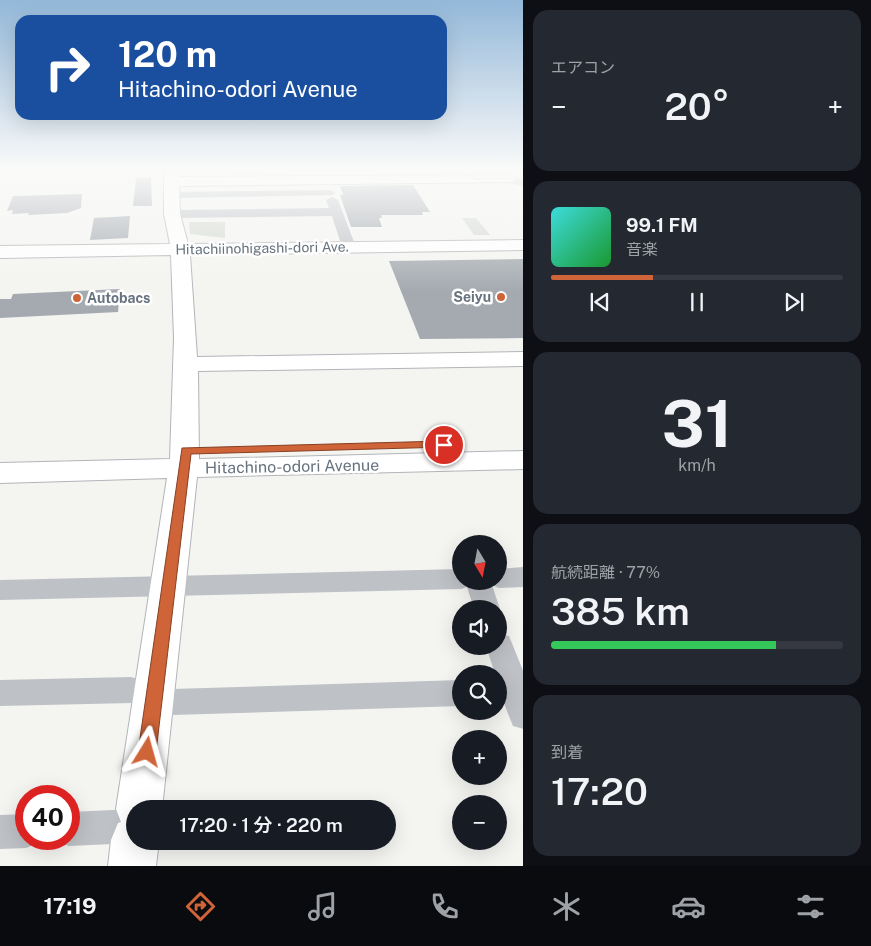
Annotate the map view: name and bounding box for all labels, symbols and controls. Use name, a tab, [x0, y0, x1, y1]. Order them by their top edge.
text: 120 m	[118, 34, 217, 75]
icon: right	[35, 35, 100, 100]
text: エアコン	[551, 58, 615, 77]
text: Hitachino-odori Avenue	[118, 76, 358, 102]
text: 20°	[664, 84, 730, 129]
text: −	[551, 90, 567, 123]
text: +	[827, 90, 843, 123]
text: 99.1 FM	[626, 214, 698, 236]
street label: Hitachiinohigashi-dori Ave.	[175, 238, 349, 258]
text: 音楽	[626, 240, 658, 259]
icon: previous	[586, 288, 614, 316]
icon: pause	[683, 288, 711, 316]
icon: next	[780, 288, 808, 316]
place label: Seiyu	[453, 289, 491, 305]
place label: Autobacs	[87, 290, 150, 306]
marker: Seiyu	[495, 291, 507, 303]
marker: Autobacs	[71, 292, 83, 304]
text: 31	[661, 385, 733, 462]
pin	[423, 424, 465, 466]
icon: arrive	[430, 431, 458, 459]
street label: Hitachino-odori Avenue	[205, 455, 379, 478]
text: km/h	[678, 456, 716, 475]
north arrow	[452, 535, 508, 590]
map controls	[452, 535, 507, 850]
text: 航続距離 · 77%	[551, 563, 660, 582]
text: 385 km	[551, 589, 690, 634]
button: sound	[452, 600, 507, 655]
button: search	[452, 665, 507, 720]
position arrow	[120, 725, 172, 777]
button: +	[452, 730, 507, 785]
text: 到着	[551, 743, 583, 762]
text: 17:20	[551, 769, 648, 814]
speed limit sign: 40	[15, 785, 80, 850]
button: −	[452, 795, 507, 850]
text: 17:20 · 1 分 · 220 m	[179, 814, 343, 836]
icon: directions	[183, 889, 218, 924]
icon: music	[305, 889, 340, 924]
icon: phone	[427, 889, 462, 924]
icon: climate	[549, 889, 584, 924]
icon: car	[671, 889, 706, 924]
icon: filters	[793, 889, 828, 924]
text: 17:19	[43, 893, 96, 919]

